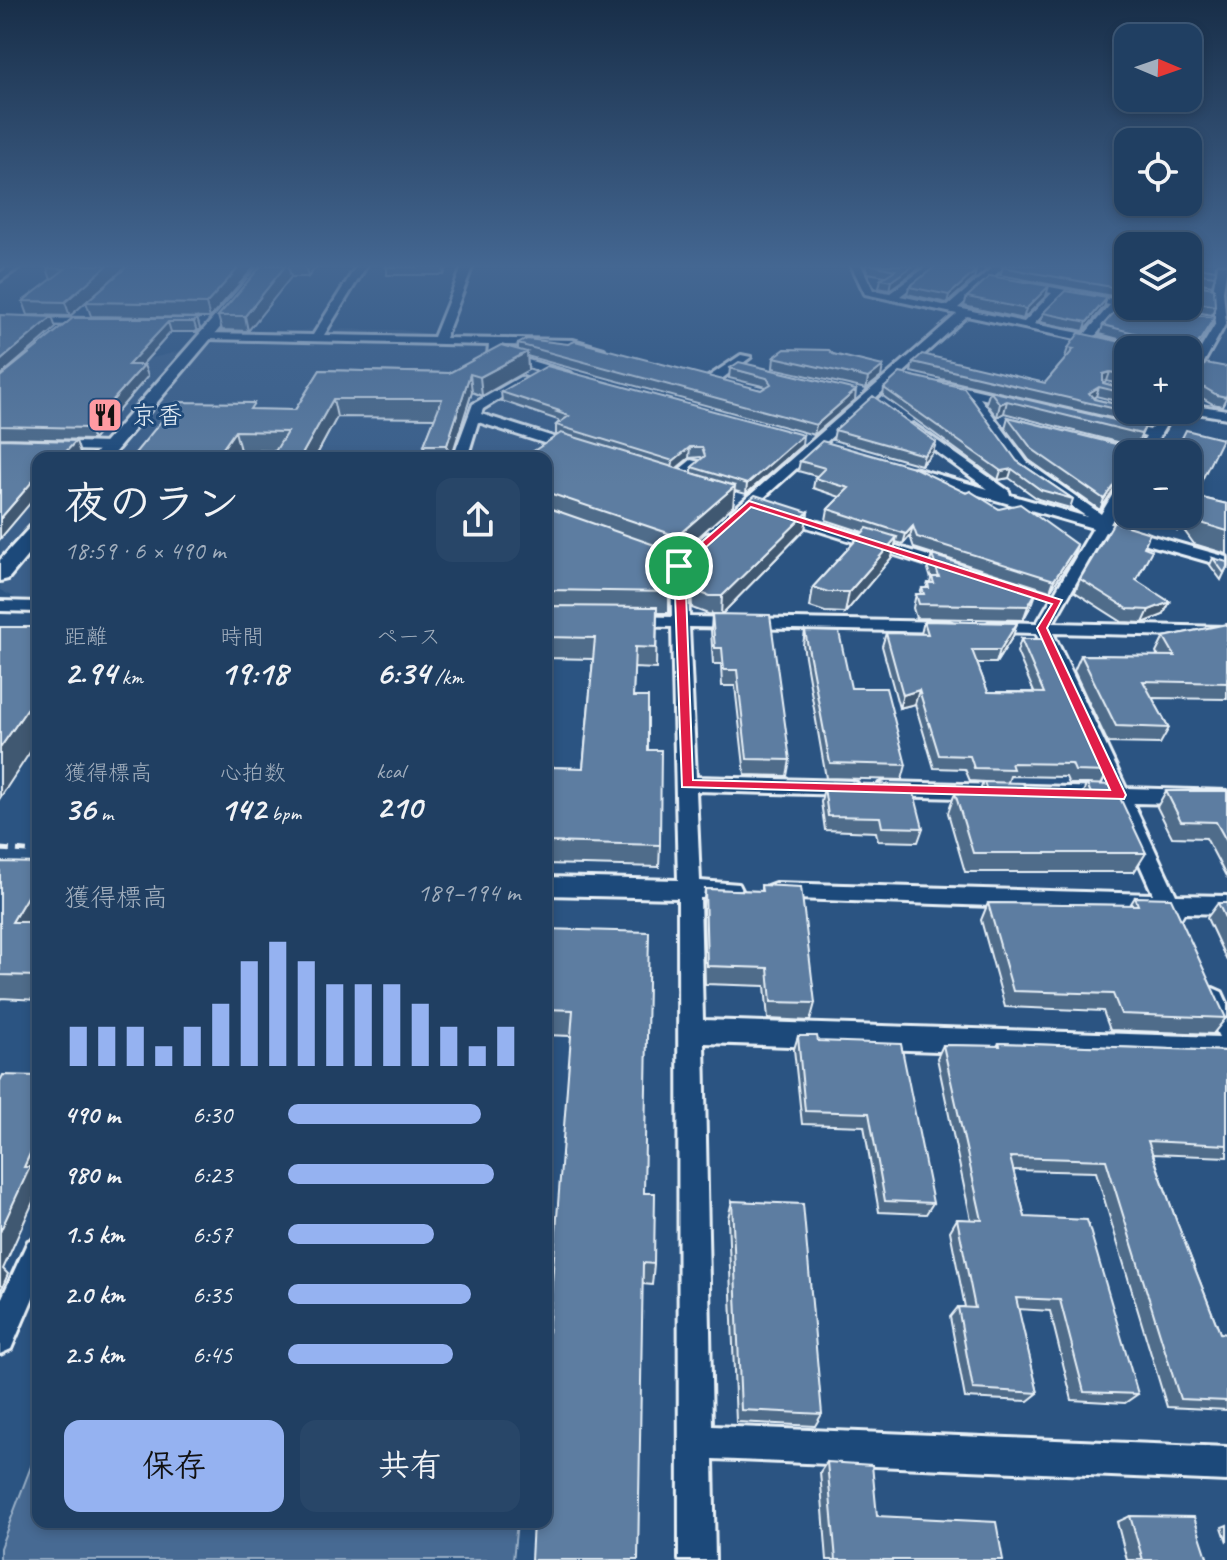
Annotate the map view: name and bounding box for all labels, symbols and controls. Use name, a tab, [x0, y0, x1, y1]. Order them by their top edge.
north arrow	[1114, 24, 1202, 112]
map controls	[1114, 24, 1202, 528]
button: locate	[1114, 128, 1202, 216]
button: layers	[1114, 232, 1202, 320]
button: +	[1114, 336, 1202, 424]
restaurant icon: 京香	[86, 396, 124, 434]
place label: 京香	[131, 399, 183, 432]
button: −	[1114, 440, 1202, 528]
text: 夜のラン	[64, 476, 240, 531]
button: share	[436, 478, 520, 562]
pin	[645, 532, 713, 600]
text: 18:59 · 6 × 490 m	[64, 534, 225, 567]
icon: arrive	[657, 544, 701, 588]
text: 距離	[64, 623, 108, 651]
text: 時間	[220, 623, 264, 651]
text: ペース	[376, 623, 441, 651]
text: 2.94	[64, 651, 116, 694]
text: 19:18	[220, 651, 288, 694]
text: 6:34	[376, 651, 429, 694]
text: km	[116, 663, 143, 691]
text: /km	[429, 663, 463, 691]
text: kcal	[376, 757, 405, 785]
text: 獲得標高	[64, 759, 152, 787]
text: 心拍数	[220, 759, 286, 787]
text: 210	[376, 785, 422, 828]
text: 36	[64, 787, 95, 830]
text: 142	[220, 787, 266, 830]
text: m	[95, 799, 113, 827]
text: bpm	[266, 799, 301, 827]
text: 189–194 m	[417, 876, 520, 909]
text: 獲得標高	[64, 881, 168, 914]
text: 490 m	[64, 1098, 120, 1131]
text: 6:30	[192, 1098, 232, 1131]
text: 980 m	[64, 1158, 120, 1191]
text: 6:23	[192, 1158, 232, 1191]
text: 1.5 km	[64, 1218, 124, 1251]
text: 6:57	[192, 1218, 232, 1251]
text: 2.0 km	[64, 1278, 124, 1311]
text: 6:35	[192, 1278, 232, 1311]
text: 2.5 km	[64, 1338, 124, 1371]
text: 6:45	[192, 1338, 232, 1371]
button: 保存	[64, 1420, 284, 1512]
button: 共有	[300, 1420, 520, 1512]

